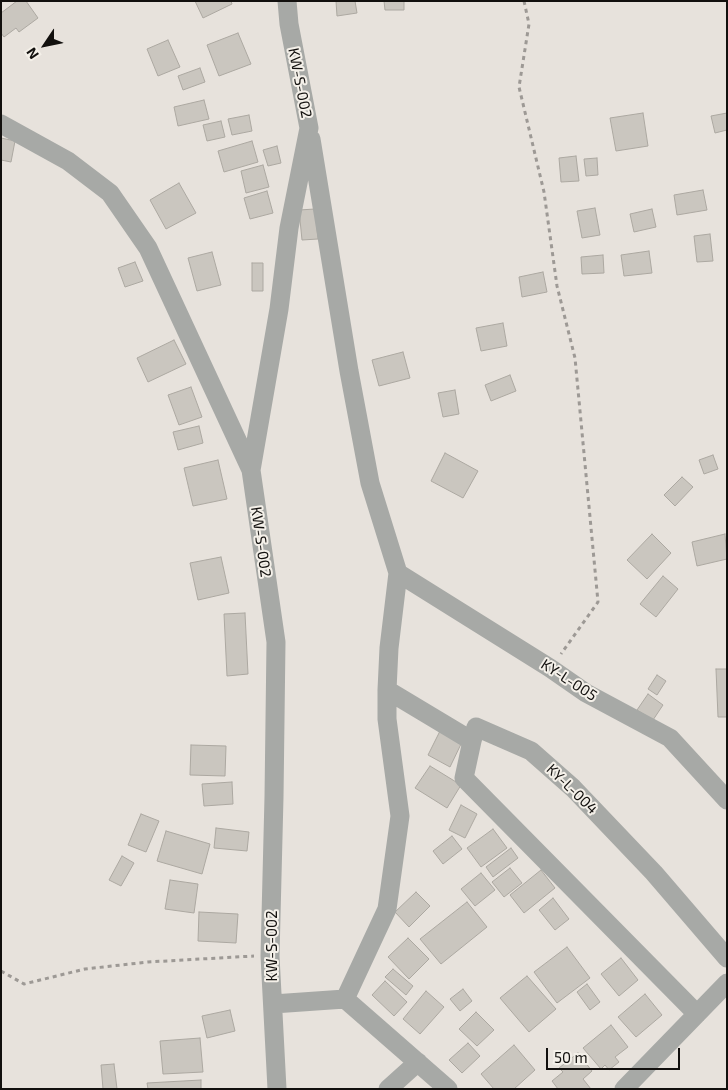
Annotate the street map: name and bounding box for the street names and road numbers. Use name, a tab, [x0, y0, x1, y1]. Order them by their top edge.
street label: KW-S-002	[284, 46, 316, 120]
street label: KW-S-002	[247, 506, 275, 578]
street label: KY-L-005	[538, 655, 600, 705]
street label: KY-L-004	[543, 760, 601, 818]
street label: KW-S-002	[263, 910, 281, 982]

